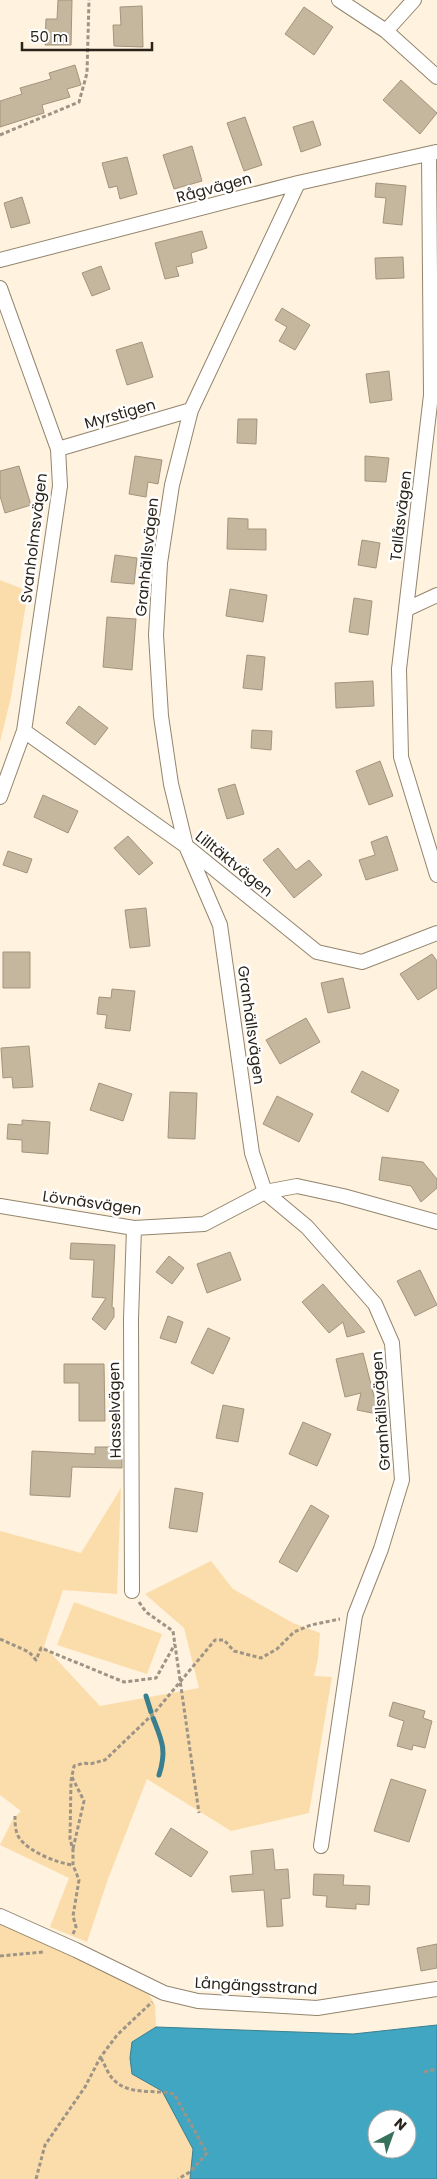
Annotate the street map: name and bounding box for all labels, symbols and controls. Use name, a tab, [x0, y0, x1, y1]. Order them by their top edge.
scale bar	[22, 20, 152, 52]
text: 50 m	[30, 26, 68, 47]
street label: Rågvägen	[174, 167, 254, 208]
street label: Myrstigen	[82, 393, 158, 434]
street label: Tallåsvägen	[385, 469, 416, 562]
street label: Svanholmsvägen	[15, 472, 52, 604]
street label: Granhällsvägen	[130, 496, 163, 617]
street label: Lilltäktvägen	[191, 826, 277, 901]
street label: Granhällsvägen	[233, 964, 270, 1086]
street label: Lövnäsvägen	[41, 1185, 143, 1220]
street label: Granhällsvägen	[366, 1351, 395, 1471]
street label: Hasselvägen	[103, 1361, 126, 1459]
street label: Långängsstrand	[194, 1972, 318, 1999]
north arrow	[367, 2109, 417, 2159]
text: N	[390, 2113, 411, 2135]

